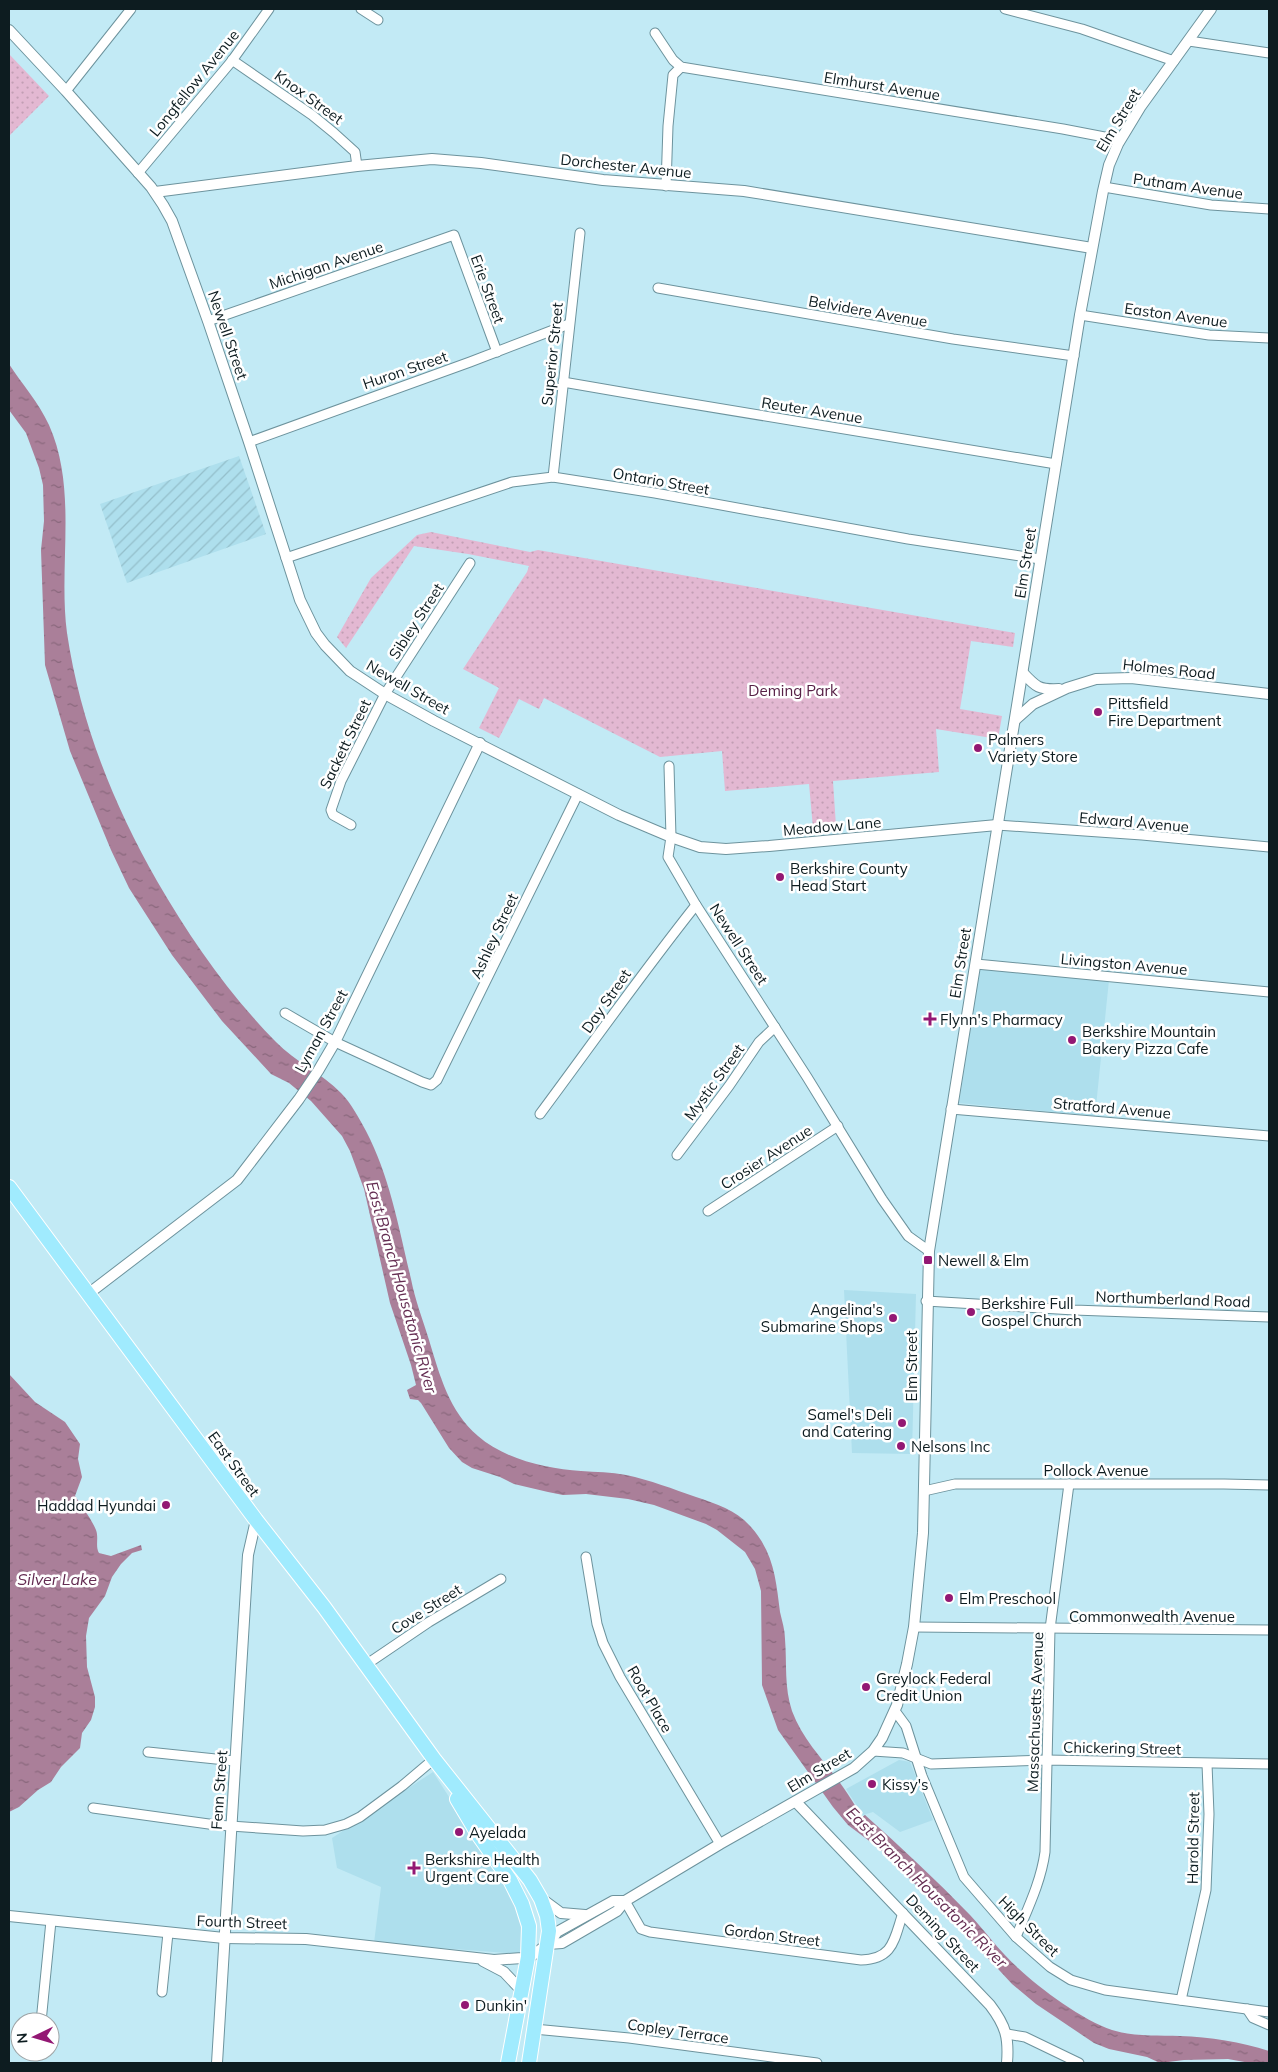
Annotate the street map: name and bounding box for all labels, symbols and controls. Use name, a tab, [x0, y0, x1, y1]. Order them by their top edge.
street label: Longfellow Avenue	[145, 26, 243, 140]
street label: Knox Street	[271, 66, 347, 128]
street label: Elmhurst Avenue	[823, 67, 941, 105]
street label: Elm Street	[1092, 85, 1144, 155]
street label: Dorchester Avenue	[559, 150, 693, 182]
street label: Putnam Avenue	[1132, 169, 1244, 203]
street label: Michigan Avenue	[267, 237, 385, 293]
street label: Erie Street	[467, 252, 509, 326]
street label: Newell Street	[204, 288, 252, 382]
street label: Belvidere Avenue	[807, 291, 929, 331]
street label: Easton Avenue	[1123, 298, 1229, 332]
street label: Superior Street	[537, 301, 567, 407]
street label: Huron Street	[360, 347, 450, 393]
street label: Reuter Avenue	[760, 393, 864, 427]
street label: Ontario Street	[611, 463, 711, 499]
street label: Elm Street	[1010, 526, 1040, 600]
street label: Sibley Street	[384, 579, 448, 663]
street label: Holmes Road	[1122, 655, 1216, 683]
street label: Newell Street	[363, 656, 453, 718]
park label: Deming Park	[748, 681, 838, 700]
place label: Pittsfield Fire Department	[1108, 694, 1221, 730]
street label: Sackett Street	[315, 696, 375, 792]
marker: Pittsfield Fire Department	[1092, 706, 1104, 718]
place label: Palmers Variety Store	[988, 730, 1078, 766]
marker: Palmers Variety Store	[972, 742, 984, 754]
street label: Edward Avenue	[1078, 808, 1190, 836]
street label: Meadow Lane	[782, 812, 882, 840]
place label: Berkshire County Head Start	[790, 859, 908, 895]
marker: Berkshire County Head Start	[774, 871, 786, 883]
street label: Ashley Street	[466, 890, 522, 982]
street label: Newell Street	[706, 900, 772, 988]
street label: Elm Street	[945, 926, 975, 1000]
street label: Livingston Avenue	[1060, 949, 1188, 979]
street label: Day Street	[577, 965, 635, 1037]
street label: Lyman Street	[290, 986, 352, 1076]
place label: Flynn's Pharmacy	[940, 1010, 1063, 1029]
marker: Flynn's Pharmacy	[924, 1013, 936, 1025]
place label: Berkshire Mountain Bakery Pizza Cafe	[1082, 1022, 1216, 1058]
marker: Berkshire Mountain Bakery Pizza Cafe	[1066, 1034, 1078, 1046]
street label: Mystic Street	[680, 1040, 748, 1124]
street label: Stratford Avenue	[1052, 1093, 1172, 1123]
street label: Crosier Avenue	[717, 1120, 815, 1194]
water label: East Branch Housatonic River	[362, 1179, 442, 1396]
place label: Newell & Elm	[938, 1251, 1029, 1270]
marker: Newell & Elm	[922, 1254, 934, 1266]
street label: Northumberland Road	[1095, 1287, 1251, 1311]
place label: Berkshire Full Gospel Church	[981, 1294, 1082, 1330]
place label: Angelina's Submarine Shops	[761, 1300, 883, 1336]
marker: Berkshire Full Gospel Church	[965, 1306, 977, 1318]
marker: Angelina's Submarine Shops	[887, 1312, 899, 1324]
street label: Elm Street	[902, 1331, 921, 1401]
place label: Samel's Deli and Catering	[802, 1405, 892, 1441]
marker: Samel's Deli and Catering	[896, 1417, 908, 1429]
street label: East Street	[204, 1428, 264, 1500]
place label: Nelsons Inc	[911, 1437, 990, 1456]
marker: Nelsons Inc	[895, 1440, 907, 1452]
street label: Pollock Avenue	[1043, 1461, 1149, 1480]
place label: Haddad Hyundai	[37, 1496, 156, 1515]
marker: Haddad Hyundai	[160, 1499, 172, 1511]
water label: Silver Lake	[17, 1569, 97, 1589]
street label: Cove Street	[387, 1580, 465, 1638]
place label: Elm Preschool	[959, 1589, 1056, 1608]
marker: Elm Preschool	[943, 1592, 955, 1604]
street label: Commonwealth Avenue	[1069, 1607, 1235, 1626]
street label: Massachusetts Avenue	[1023, 1632, 1047, 1792]
street label: Root Place	[623, 1662, 677, 1736]
place label: Greylock Federal Credit Union	[876, 1669, 991, 1705]
marker: Greylock Federal Credit Union	[860, 1681, 872, 1693]
street label: Chickering Street	[1063, 1737, 1181, 1759]
street label: Elm Street	[784, 1744, 854, 1796]
street label: Fenn Street	[207, 1750, 231, 1830]
place label: Kissy's	[882, 1775, 929, 1794]
marker: Kissy's	[866, 1778, 878, 1790]
street label: Harold Street	[1183, 1792, 1203, 1884]
water label: East Branch Housatonic River	[842, 1802, 1012, 1972]
place label: Ayelada	[469, 1823, 526, 1842]
marker: Ayelada	[453, 1826, 465, 1838]
place label: Berkshire Health Urgent Care	[425, 1850, 540, 1886]
marker: Berkshire Health Urgent Care	[407, 1861, 421, 1875]
street label: Deming Street	[902, 1890, 984, 1976]
street label: High Street	[995, 1892, 1063, 1960]
street label: Fourth Street	[196, 1911, 288, 1933]
street label: Gordon Street	[723, 1920, 821, 1950]
place label: Dunkin'	[475, 1996, 527, 2015]
marker: Dunkin'	[459, 1999, 471, 2011]
north arrow	[10, 2012, 60, 2062]
street label: Copley Terrace	[626, 2014, 730, 2048]
text: N	[13, 2032, 31, 2044]

